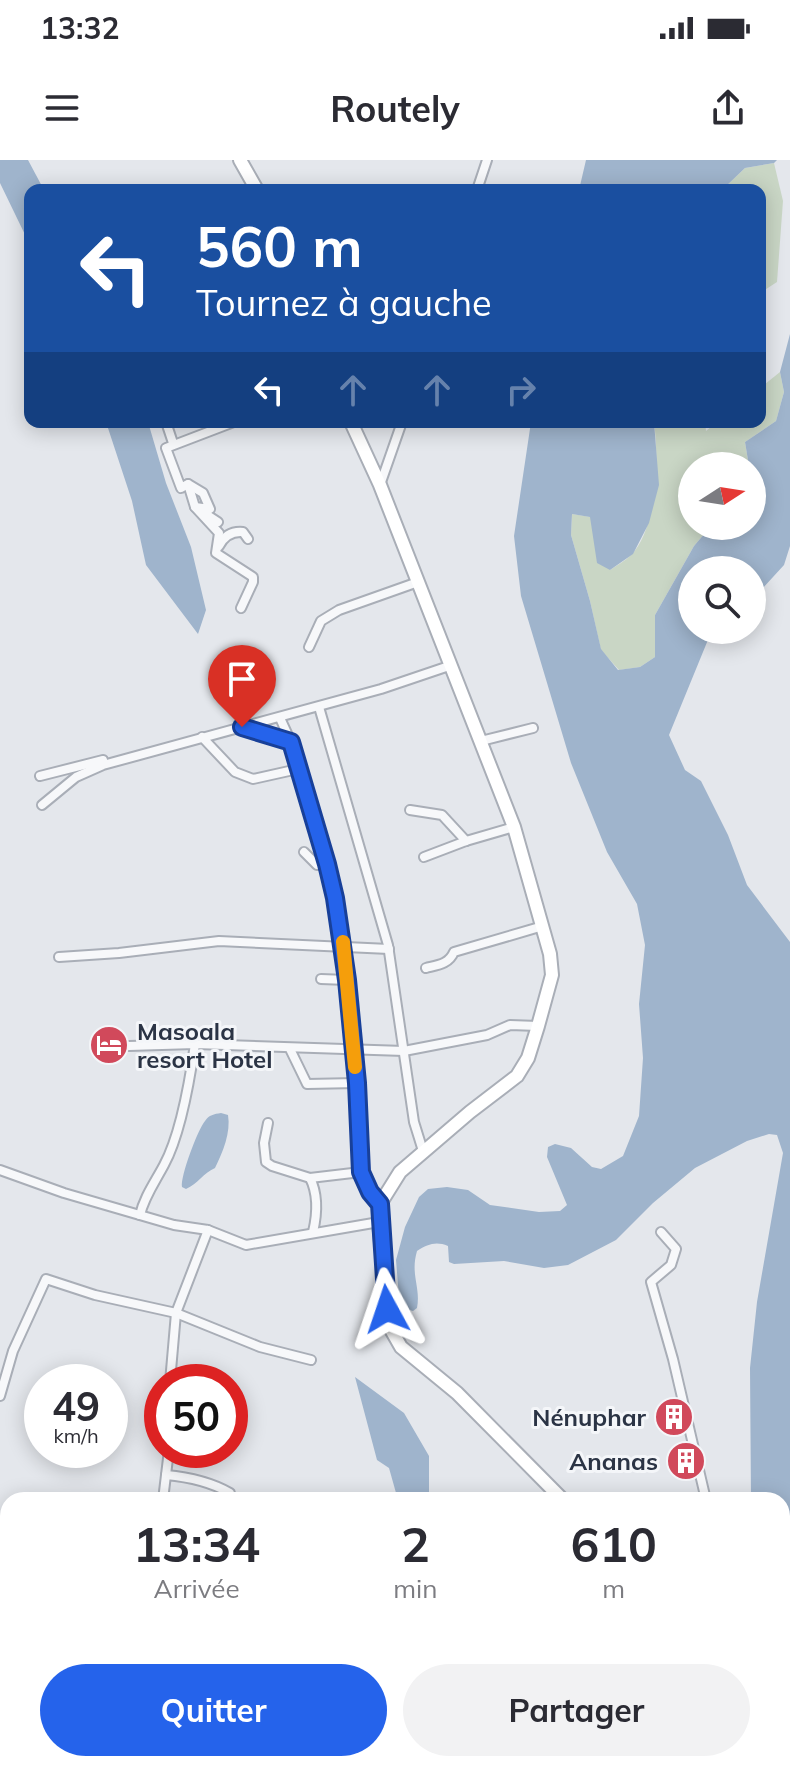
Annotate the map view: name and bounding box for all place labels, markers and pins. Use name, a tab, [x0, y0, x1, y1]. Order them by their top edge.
pin	[208, 645, 276, 727]
place label: Masoala resort Hotel	[137, 1016, 272, 1074]
hotel icon: Masoala resort Hotel	[88, 1024, 130, 1066]
building icon: Nénuphar	[653, 1396, 695, 1438]
place label: Nénuphar	[532, 1402, 647, 1432]
building icon: Ananas	[665, 1440, 707, 1482]
place label: Ananas	[569, 1446, 658, 1476]

